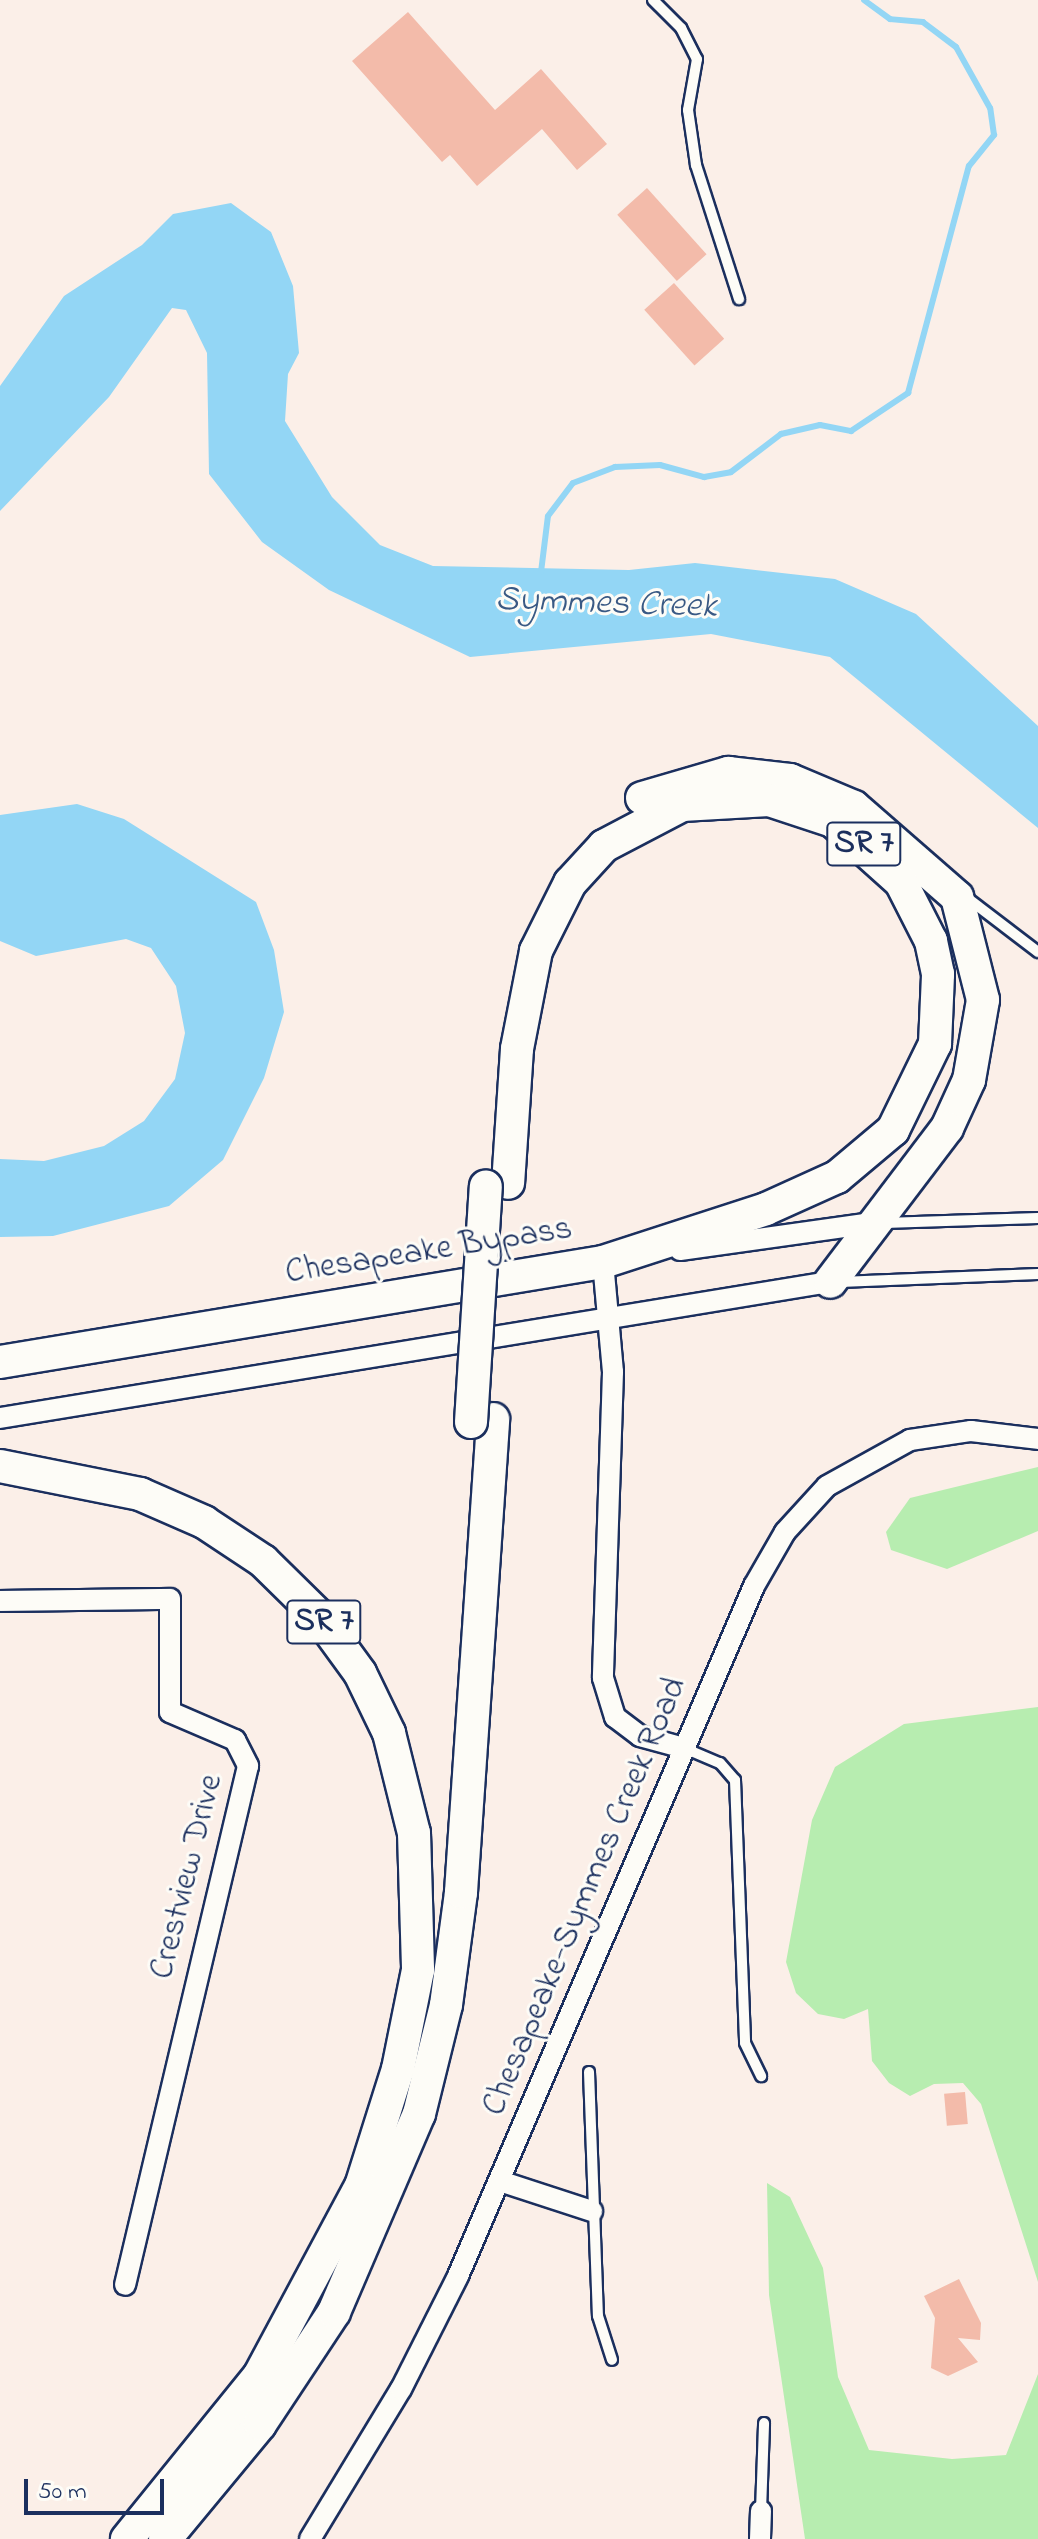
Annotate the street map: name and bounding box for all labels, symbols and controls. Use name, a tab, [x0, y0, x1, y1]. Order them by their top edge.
water label: Symmes Creek	[495, 579, 717, 629]
road number: SR 7	[826, 816, 902, 872]
street label: Chesapeake Bypass	[283, 1209, 575, 1295]
road number: SR 7	[286, 1594, 362, 1650]
street label: Chesapeake-Symmes Creek Road	[475, 1672, 697, 2122]
street label: Crestview Drive	[143, 1770, 233, 1984]
scale bar	[28, 2463, 168, 2513]
text: 50 m	[38, 2475, 87, 2510]

